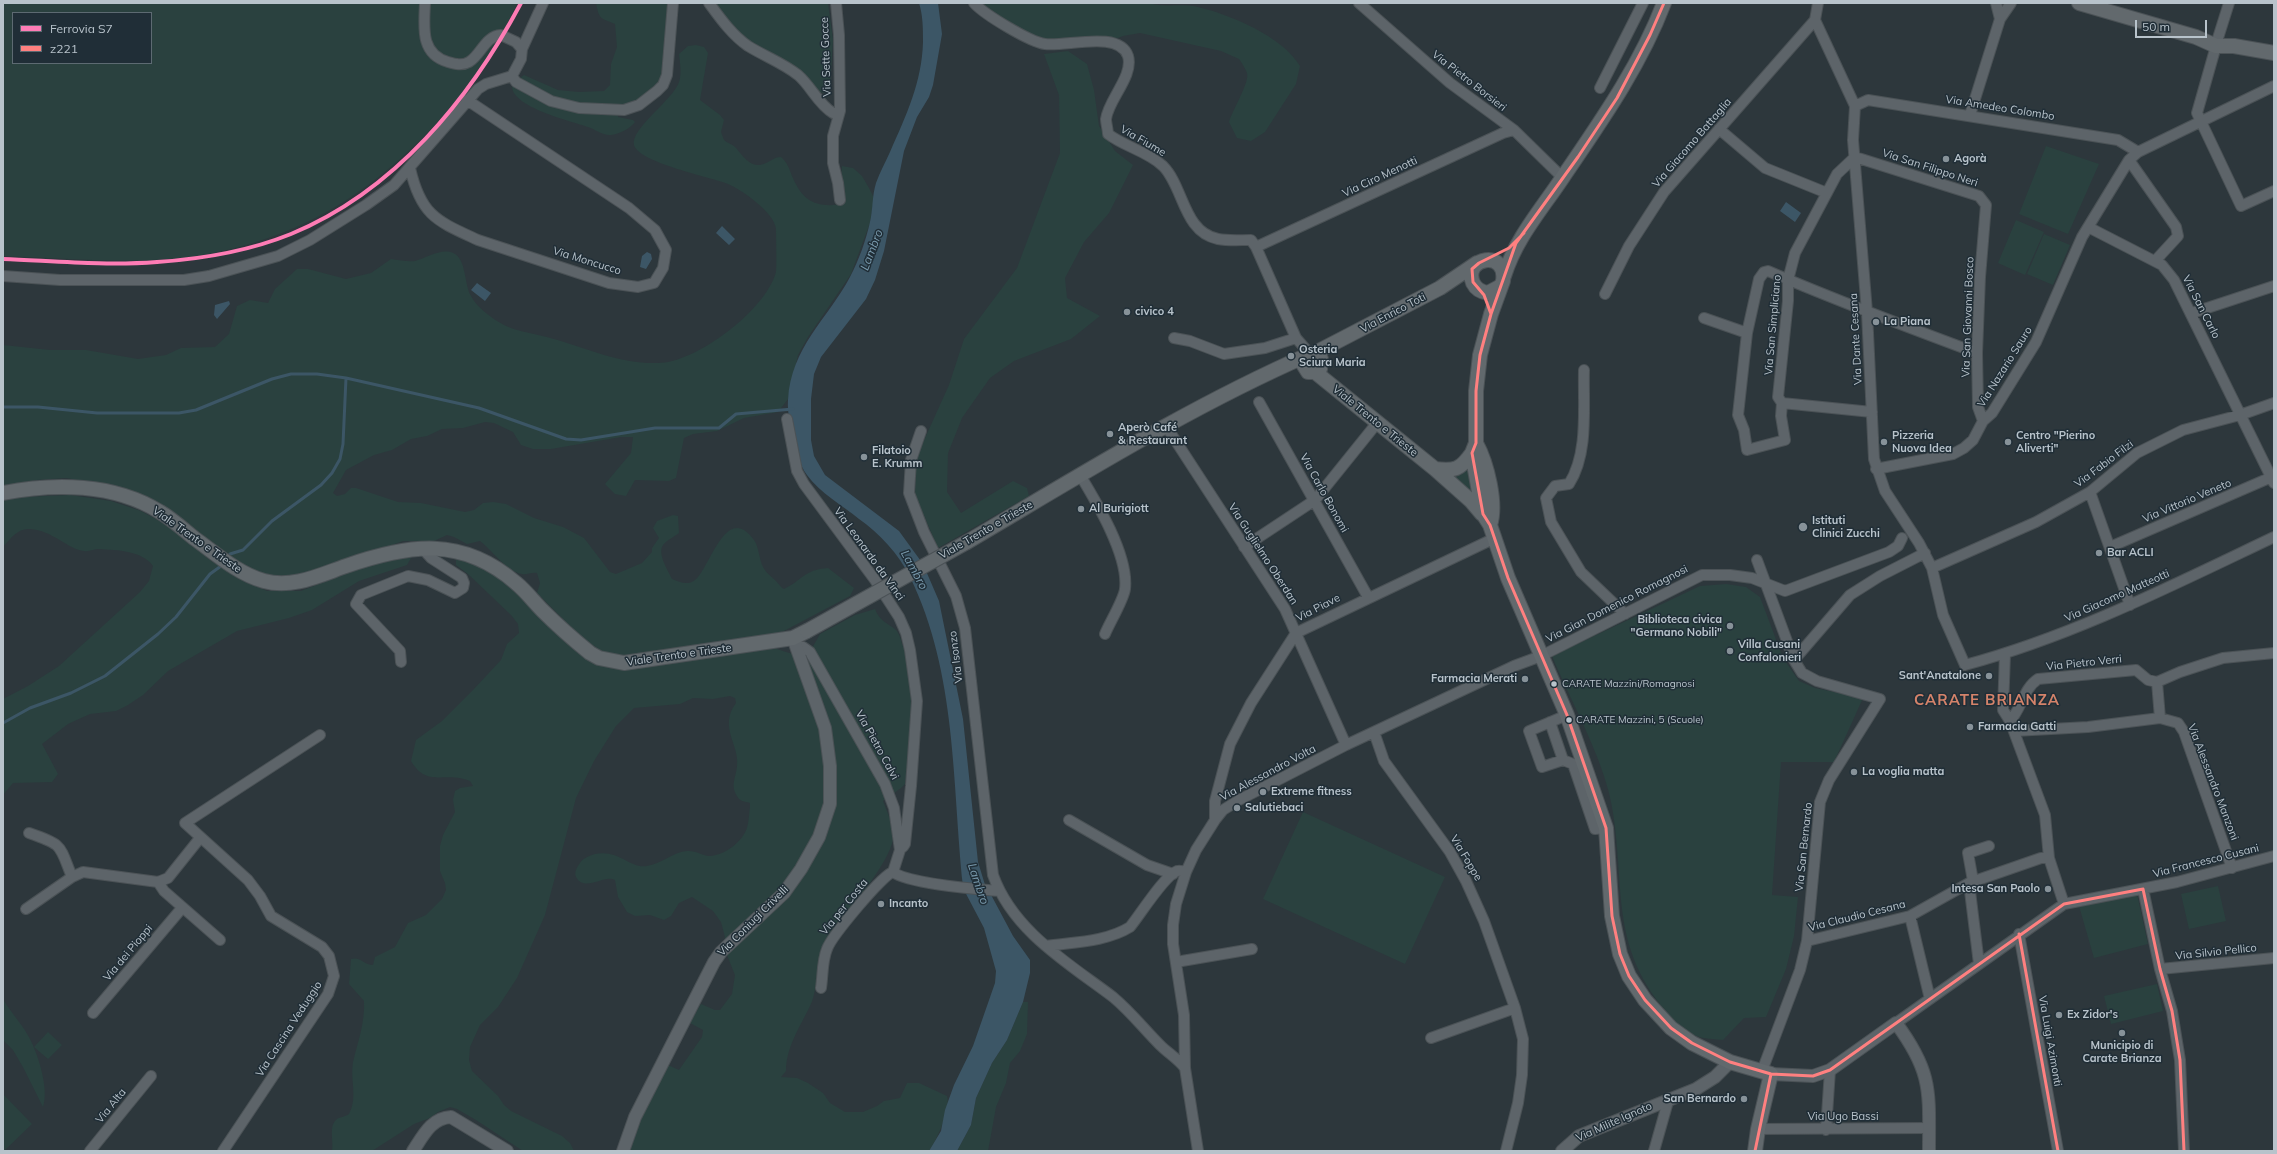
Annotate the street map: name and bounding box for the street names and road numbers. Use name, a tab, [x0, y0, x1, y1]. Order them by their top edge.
street label: Via Sette Gocce	[818, 17, 834, 97]
street label: Via Pietro Borsieri	[1429, 48, 1509, 114]
street label: Via Amedeo Colombo	[1945, 93, 2055, 123]
street label: Via Giacomo Battaglia	[1650, 96, 1734, 190]
street label: Via Fiume	[1118, 123, 1168, 159]
street label: Via San Filippo Neri	[1881, 146, 1979, 190]
street label: Via Ciro Menotti	[1340, 154, 1420, 200]
street label: Via Moncucco	[551, 244, 623, 278]
street label: Via San Giovanni Bosco	[1959, 256, 1977, 378]
street label: Via San Carlo	[2179, 273, 2223, 341]
street label: Via San Simpliciano	[1762, 274, 1784, 376]
street label: Via Enrico Toti	[1358, 290, 1428, 336]
street label: Via Dante Cesana	[1847, 293, 1865, 385]
street label: Via Nazario Sauro	[1975, 324, 2035, 410]
street label: Viale Trento e Trieste	[1330, 383, 1420, 459]
street label: Via Fabio Filzi	[2072, 438, 2136, 490]
street label: Via Carlo Bonomi	[1297, 451, 1351, 535]
street label: Via Vittorio Veneto	[2141, 476, 2233, 526]
street label: Viale Trento e Trieste	[937, 498, 1035, 562]
street label: Via Guglielmo Oberdan	[1225, 501, 1301, 607]
street label: Viale Trento e Trieste	[150, 504, 244, 576]
street label: Via Leonardo da Vinci	[831, 505, 907, 603]
street label: Via Gian Domenico Romagnosi	[1544, 562, 1690, 646]
street label: Via Giacomo Matteotti	[2063, 567, 2171, 625]
street label: Via Piave	[1294, 591, 1342, 625]
street label: Via Isonzo	[946, 630, 966, 684]
street label: Viale Trento e Trieste	[626, 641, 732, 669]
street label: Via Pietro Verri	[2045, 652, 2123, 674]
street label: Via Pietro Calvi	[852, 708, 902, 782]
street label: Via Alessandro Manzoni	[2185, 722, 2241, 842]
street label: Via Alessandro Volta	[1218, 742, 1318, 804]
street label: Via San Bernardo	[1793, 802, 1815, 892]
street label: Via Foppe	[1447, 833, 1485, 883]
street label: Via Francesco Cusani	[2152, 841, 2260, 881]
street label: Via per Costa	[817, 876, 871, 938]
street label: Via Coniugi Crivelli	[715, 883, 791, 959]
street label: Via Claudio Cesana	[1807, 898, 1907, 934]
street label: Via dei Pioppi	[101, 922, 155, 984]
street label: Via Silvio Pellico	[2175, 941, 2257, 963]
street label: Via Cascina Veduggio	[253, 979, 325, 1079]
street label: Via Luigi Azimonti	[2036, 995, 2064, 1087]
street label: Via Alta	[93, 1086, 129, 1126]
street label: Via Milite Ignoto	[1574, 1099, 1654, 1145]
street label: Via Ugo Bassi	[1807, 1110, 1879, 1124]

